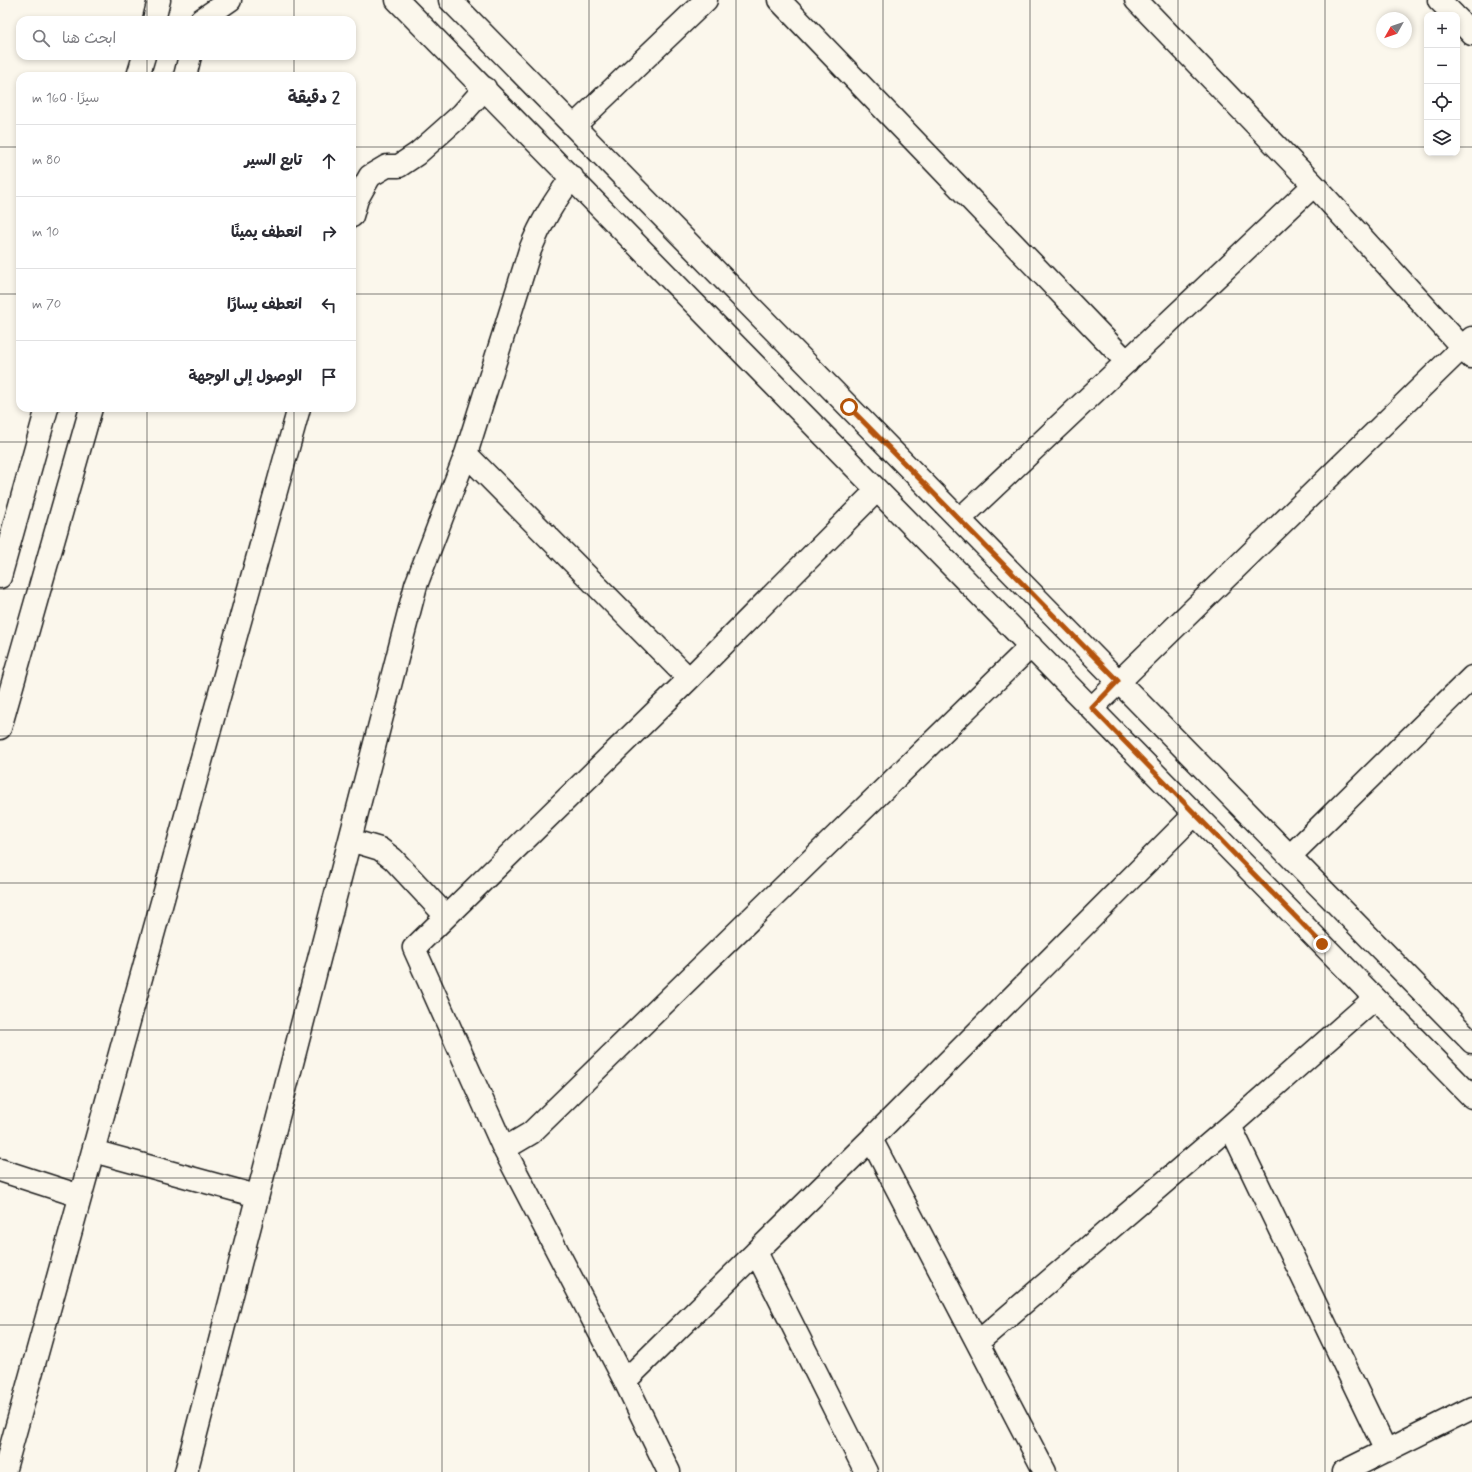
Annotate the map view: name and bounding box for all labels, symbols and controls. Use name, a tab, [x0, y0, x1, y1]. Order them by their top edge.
north arrow	[1376, 12, 1412, 48]
map controls	[1424, 12, 1460, 156]
button: +	[1424, 12, 1460, 48]
search box	[16, 16, 356, 60]
icon: search	[30, 27, 52, 49]
text: ابحث هنا	[62, 29, 116, 49]
button: −	[1424, 48, 1460, 84]
button: locate	[1424, 84, 1460, 120]
text: 2 دقيقة	[288, 87, 340, 109]
text: سيرًا · 160 m	[32, 90, 99, 107]
button: layers	[1424, 120, 1460, 156]
icon: ahead	[318, 150, 340, 172]
text: تابع السير	[244, 151, 302, 171]
text: 80 m	[32, 152, 61, 169]
icon: right	[318, 222, 340, 244]
text: انعطف يمينًا	[231, 223, 302, 243]
text: 10 m	[32, 224, 59, 241]
icon: left	[318, 294, 340, 316]
text: انعطف يسارًا	[227, 295, 302, 315]
text: 70 m	[32, 296, 61, 313]
icon: arrive	[318, 366, 340, 388]
text: الوصول إلى الوجهة	[188, 367, 302, 387]
route start	[840, 398, 858, 416]
route end	[1313, 935, 1331, 953]

